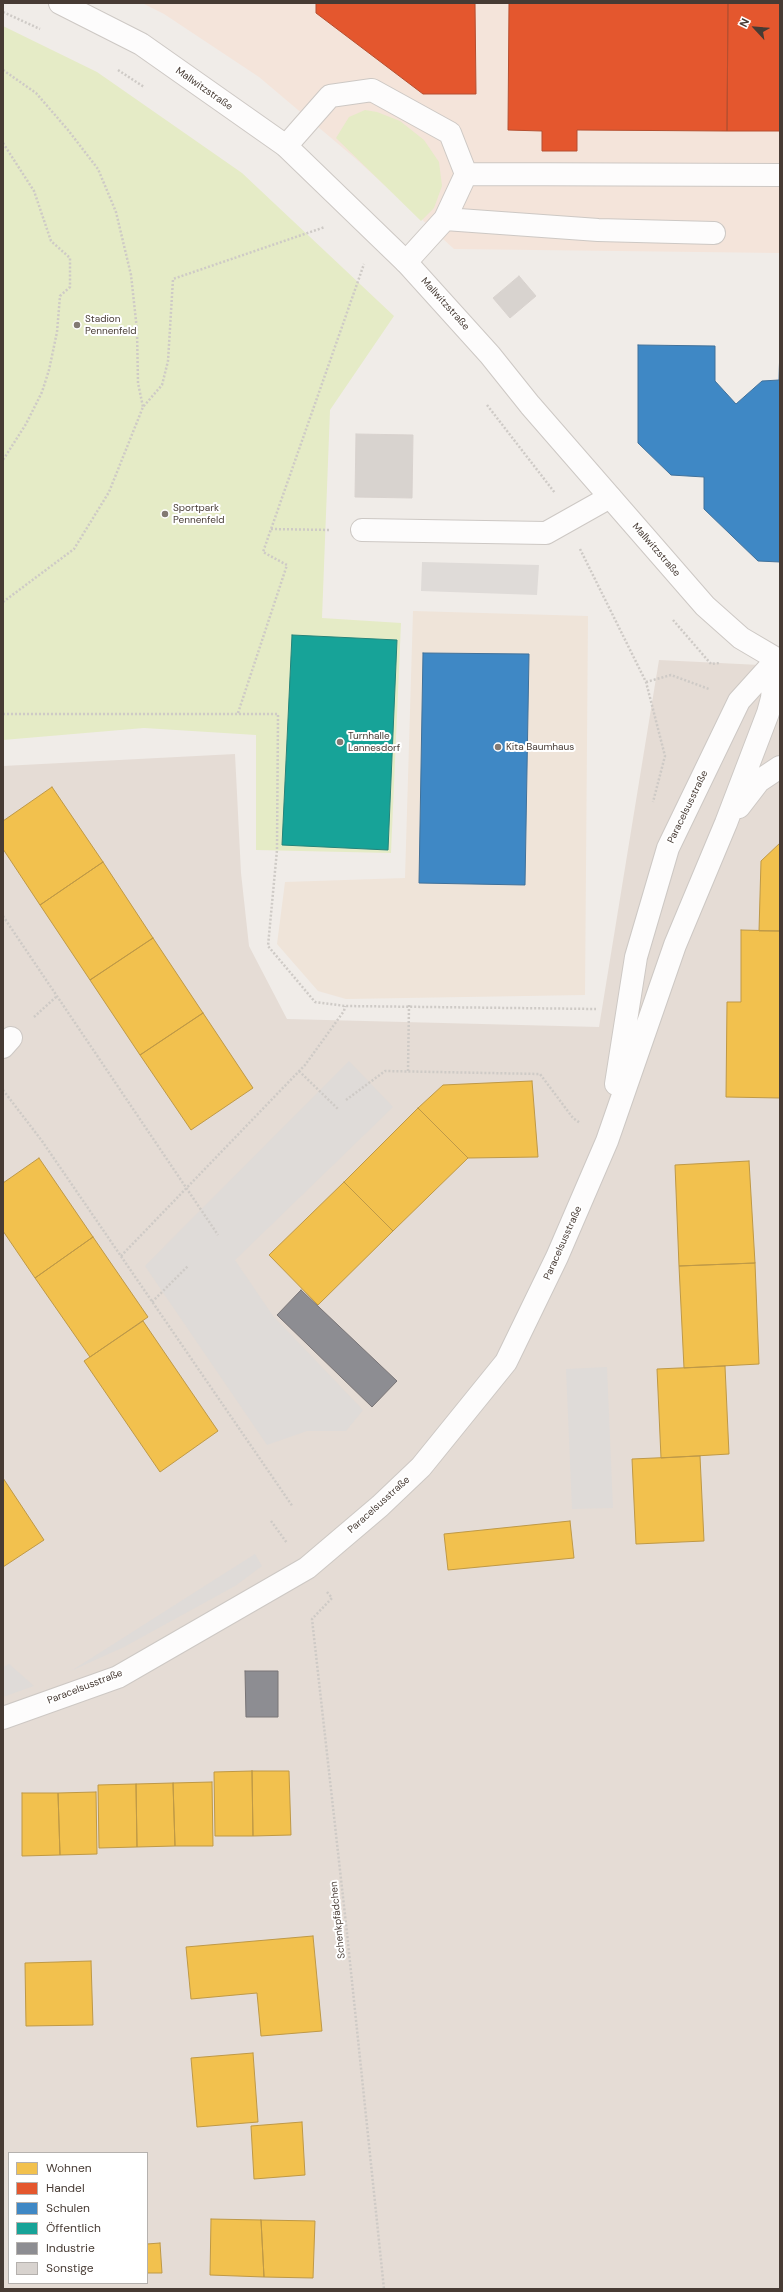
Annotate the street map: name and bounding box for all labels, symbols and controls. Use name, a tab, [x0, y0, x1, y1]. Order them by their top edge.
north arrow	[735, 8, 775, 48]
text: N	[736, 16, 752, 29]
street label: Mallwitzstraße	[173, 65, 235, 113]
street label: Mallwitzstraße	[418, 275, 472, 333]
place label: Stadion Pennenfeld	[85, 313, 136, 336]
marker: Stadion Pennenfeld	[72, 320, 82, 330]
place label: Sportpark Pennenfeld	[173, 502, 224, 526]
marker: Sportpark Pennenfeld	[160, 509, 170, 519]
street label: Mallwitzstraße	[630, 521, 682, 579]
place label: Turnhalle Lannesdorf	[348, 730, 400, 754]
marker: Turnhalle Lannesdorf	[335, 737, 345, 747]
place label: Kita Baumhaus	[506, 741, 574, 753]
marker: Kita Baumhaus	[493, 742, 503, 752]
street label: Paracelsusstraße	[665, 769, 711, 845]
street label: Paracelsusstraße	[541, 1204, 585, 1282]
street label: Paracelsusstraße	[345, 1474, 413, 1536]
street label: Paracelsusstraße	[46, 1667, 124, 1707]
street label: Schenkpfädchen	[328, 1881, 348, 1959]
legend	[8, 2152, 148, 2284]
text: Wohnen	[46, 2160, 92, 2176]
text: Handel	[46, 2180, 85, 2196]
text: Schulen	[46, 2200, 90, 2216]
text: Öffentlich	[46, 2220, 101, 2236]
text: Industrie	[46, 2240, 95, 2256]
text: Sonstige	[46, 2260, 94, 2276]

